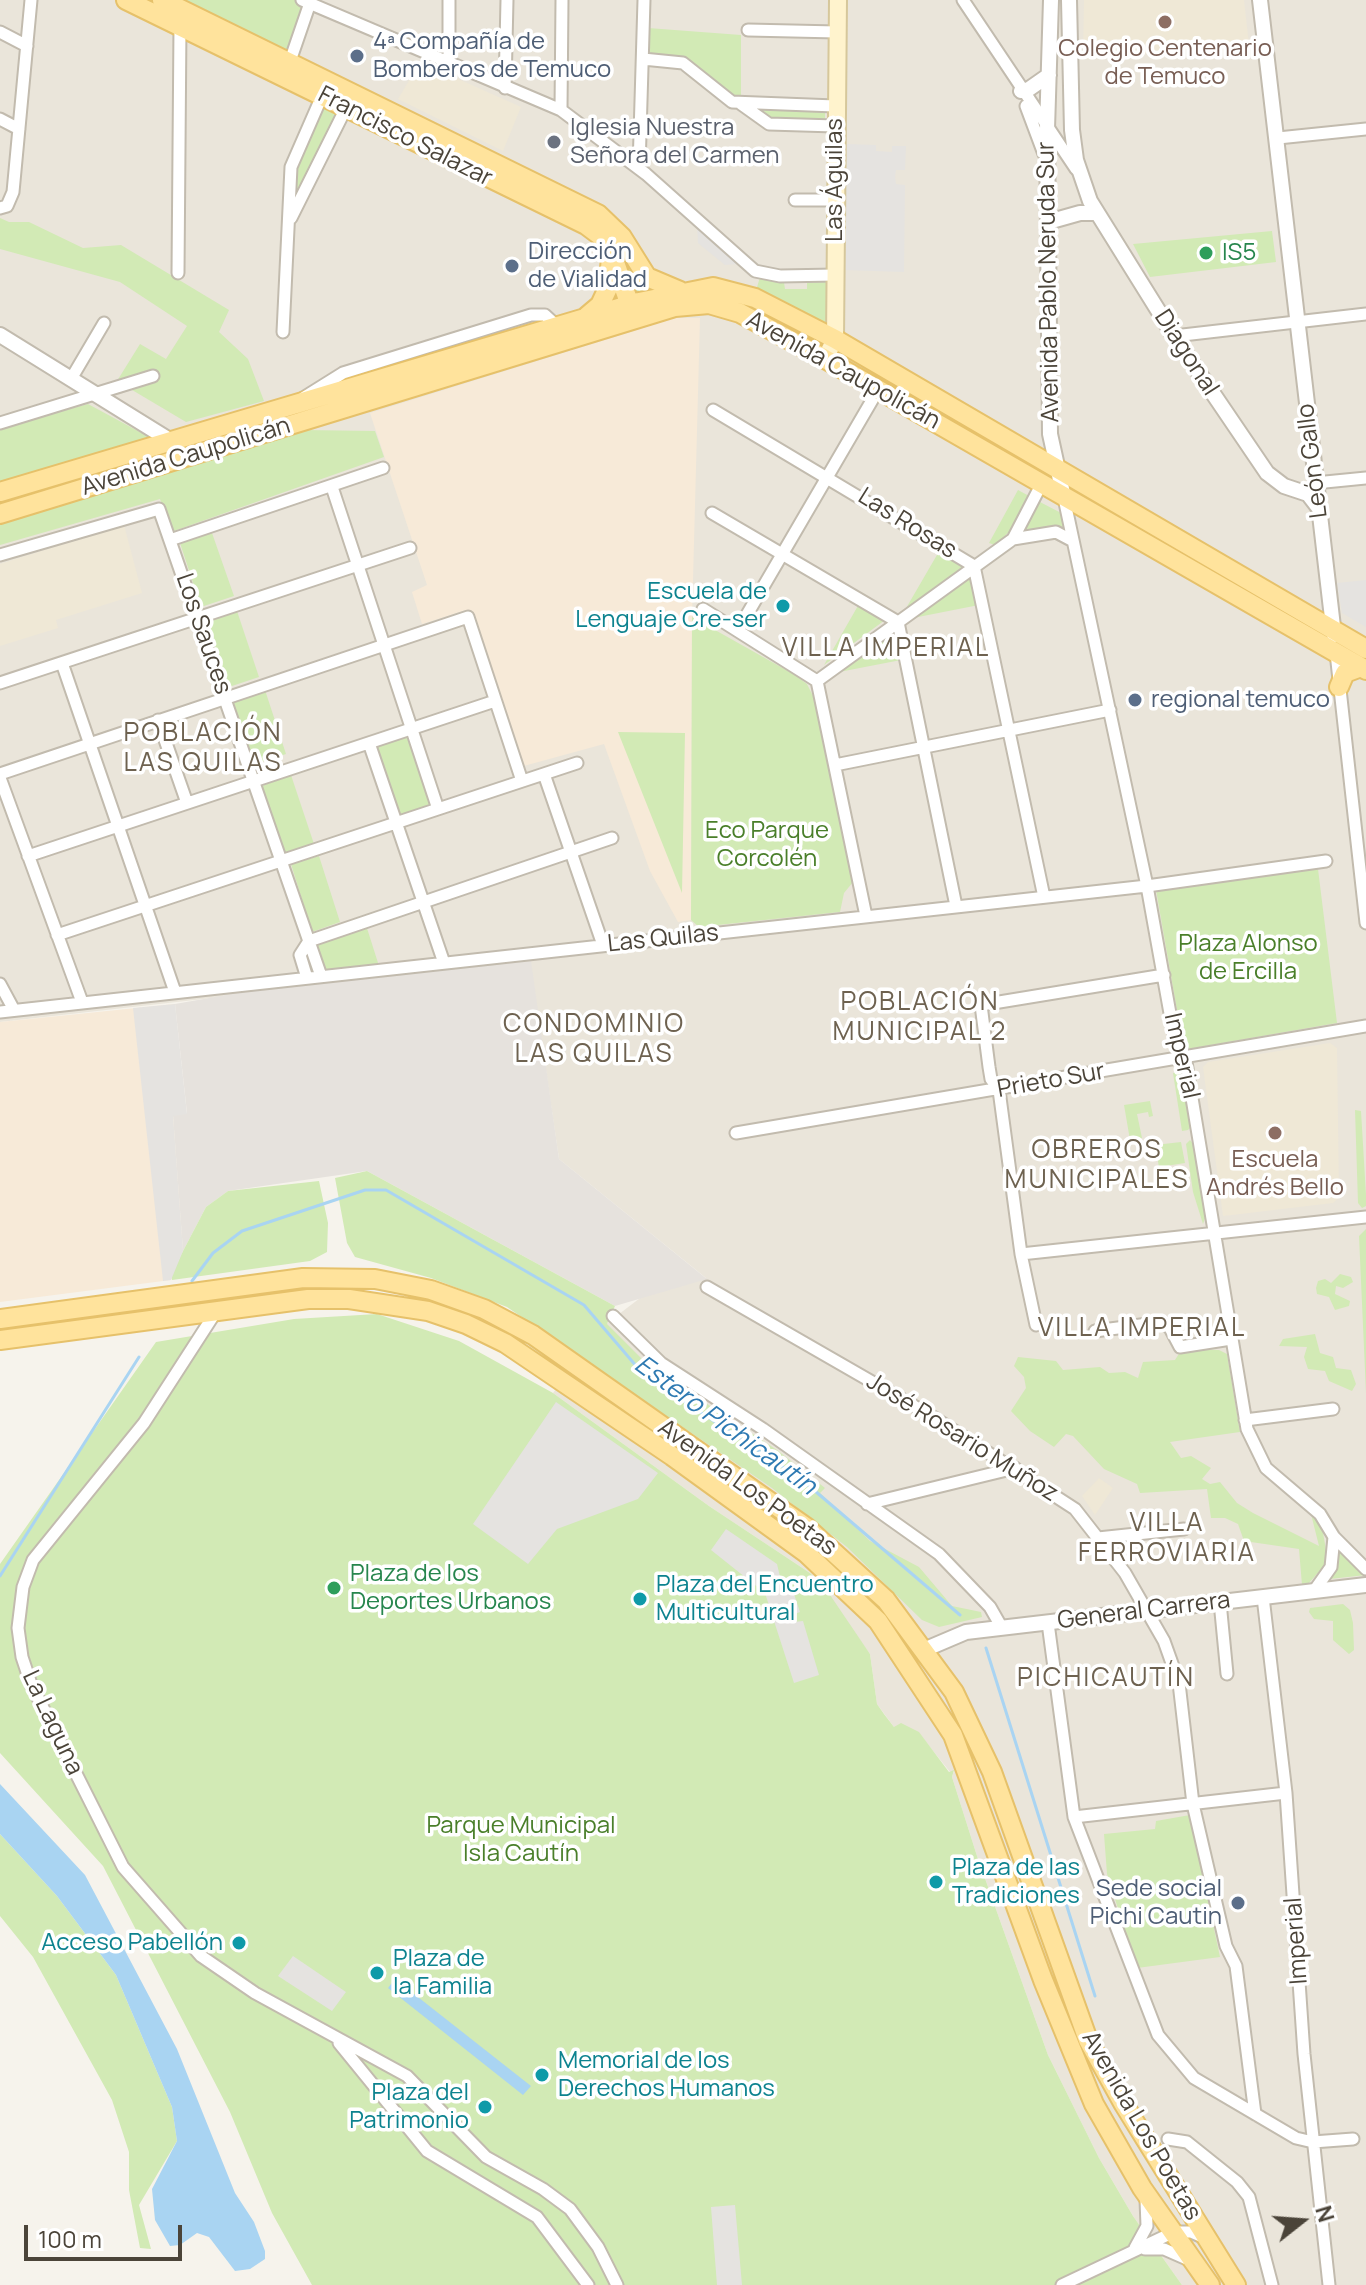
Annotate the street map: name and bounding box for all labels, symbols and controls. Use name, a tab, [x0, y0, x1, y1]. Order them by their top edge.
marker: Colegio Centenario de Temuco	[1156, 13, 1174, 31]
place label: 4ª Compañía de Bomberos de Temuco	[373, 28, 611, 84]
place label: Colegio Centenario de Temuco	[1058, 35, 1272, 91]
marker: 4ª Compañía de Bomberos de Temuco	[348, 47, 366, 65]
street label: Francisco Salazar	[313, 81, 497, 193]
place label: Iglesia Nuestra Señora del Carmen	[570, 114, 780, 170]
street label: Las Águilas	[821, 118, 849, 242]
marker: Iglesia Nuestra Señora del Carmen	[545, 133, 563, 151]
street label: Avenida Pablo Neruda Sur	[1032, 141, 1066, 423]
place label: Dirección de Vialidad	[528, 238, 647, 294]
place label: IS5	[1222, 239, 1256, 267]
marker: IS5	[1197, 244, 1215, 262]
marker: Dirección de Vialidad	[503, 257, 521, 275]
street label: Diagonal	[1148, 305, 1224, 401]
street label: Avenida Caupolicán	[741, 306, 945, 436]
street label: León Gallo	[1292, 402, 1334, 520]
street label: Avenida Caupolicán	[78, 412, 294, 502]
street label: Las Rosas	[852, 482, 962, 566]
street label: Los Sauces	[169, 570, 237, 698]
place label: Escuela de Lenguaje Cre-ser	[575, 578, 767, 634]
marker: Escuela de Lenguaje Cre-ser	[774, 597, 792, 615]
district label: VILLA IMPERIAL	[782, 633, 990, 665]
place label: regional temuco	[1151, 686, 1330, 714]
marker: regional temuco	[1126, 691, 1144, 709]
district label: POBLACIÓN LAS QUILAS	[124, 718, 282, 780]
park label: Eco Parque Corcolén	[705, 817, 829, 873]
street label: Las Quilas	[606, 919, 720, 959]
park label: Plaza Alonso de Ercilla	[1178, 930, 1318, 986]
district label: POBLACIÓN MUNICIPAL 2	[833, 987, 1007, 1048]
district label: CONDOMINIO LAS QUILAS	[503, 1009, 685, 1070]
street label: Imperial	[1157, 1010, 1205, 1102]
street label: Prieto Sur	[995, 1057, 1107, 1105]
marker: Escuela Andrés Bello	[1266, 1124, 1284, 1142]
district label: OBREROS MUNICIPALES	[1005, 1135, 1189, 1196]
place label: Escuela Andrés Bello	[1206, 1146, 1344, 1202]
district label: VILLA IMPERIAL	[1038, 1313, 1246, 1345]
water label: Estero Pichicautín	[628, 1350, 822, 1502]
street label: José Rosario Muñoz	[861, 1367, 1063, 1509]
street label: Avenida Los Poetas	[652, 1414, 842, 1562]
district label: VILLA FERROVIARIA	[1078, 1508, 1256, 1570]
place label: Plaza de los Deportes Urbanos	[350, 1560, 551, 1616]
place label: Plaza del Encuentro Multicultural	[656, 1571, 874, 1627]
marker: Plaza de los Deportes Urbanos	[325, 1579, 343, 1597]
street label: General Carrera	[1056, 1586, 1232, 1636]
marker: Plaza del Encuentro Multicultural	[631, 1590, 649, 1608]
district label: PICHICAUTÍN	[1017, 1663, 1195, 1695]
street label: La Laguna	[15, 1666, 89, 1780]
park label: Parque Municipal Isla Cautín	[426, 1812, 616, 1868]
place label: Plaza de las Tradiciones	[952, 1854, 1080, 1910]
marker: Plaza de las Tradiciones	[927, 1873, 945, 1891]
place label: Sede social Pichi Cautin	[1090, 1875, 1222, 1931]
marker: Sede social Pichi Cautin	[1229, 1894, 1247, 1912]
street label: Imperial	[1280, 1896, 1314, 1986]
place label: Acceso Pabellón	[41, 1929, 223, 1957]
marker: Acceso Pabellón	[230, 1934, 248, 1952]
place label: Plaza de la Familia	[393, 1945, 492, 2001]
marker: Plaza de la Familia	[368, 1964, 386, 1982]
street label: Avenida Los Poetas	[1075, 2026, 1207, 2226]
place label: Memorial de los Derechos Humanos	[558, 2047, 775, 2103]
marker: Memorial de los Derechos Humanos	[533, 2066, 551, 2084]
place label: Plaza del Patrimonio	[349, 2079, 469, 2135]
marker: Plaza del Patrimonio	[476, 2098, 494, 2116]
north arrow	[1262, 2181, 1342, 2261]
text: N	[1308, 2202, 1342, 2226]
scale bar	[28, 2209, 186, 2259]
text: 100 m	[38, 2222, 102, 2255]

